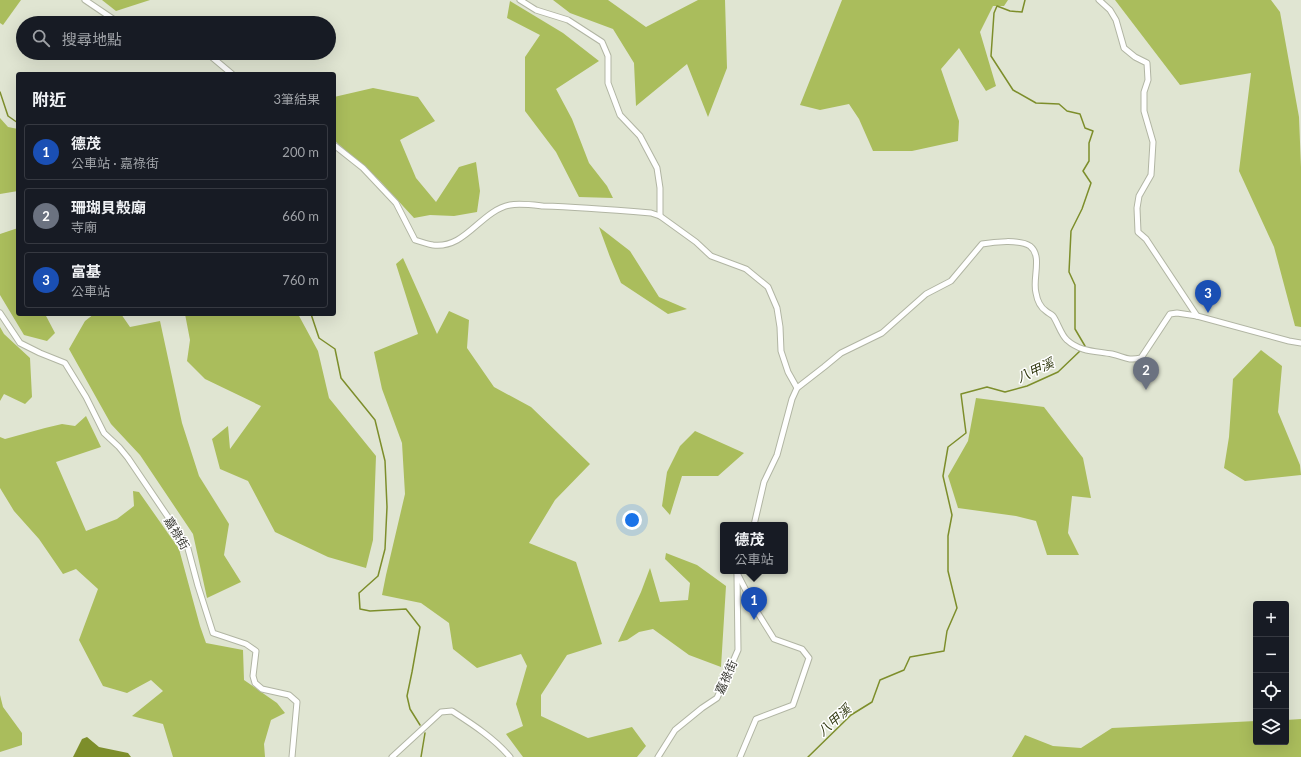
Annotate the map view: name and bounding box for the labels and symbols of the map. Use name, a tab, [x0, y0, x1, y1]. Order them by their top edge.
pin: 3	[1195, 280, 1221, 313]
water label: 八甲溪	[1014, 354, 1058, 385]
pin: 2	[1133, 357, 1159, 390]
your location	[622, 510, 642, 530]
street label: 嘉祿街	[161, 514, 193, 552]
pin: 1	[741, 587, 767, 620]
street label: 嘉祿街	[712, 657, 740, 697]
water label: 八甲溪	[814, 700, 855, 739]

